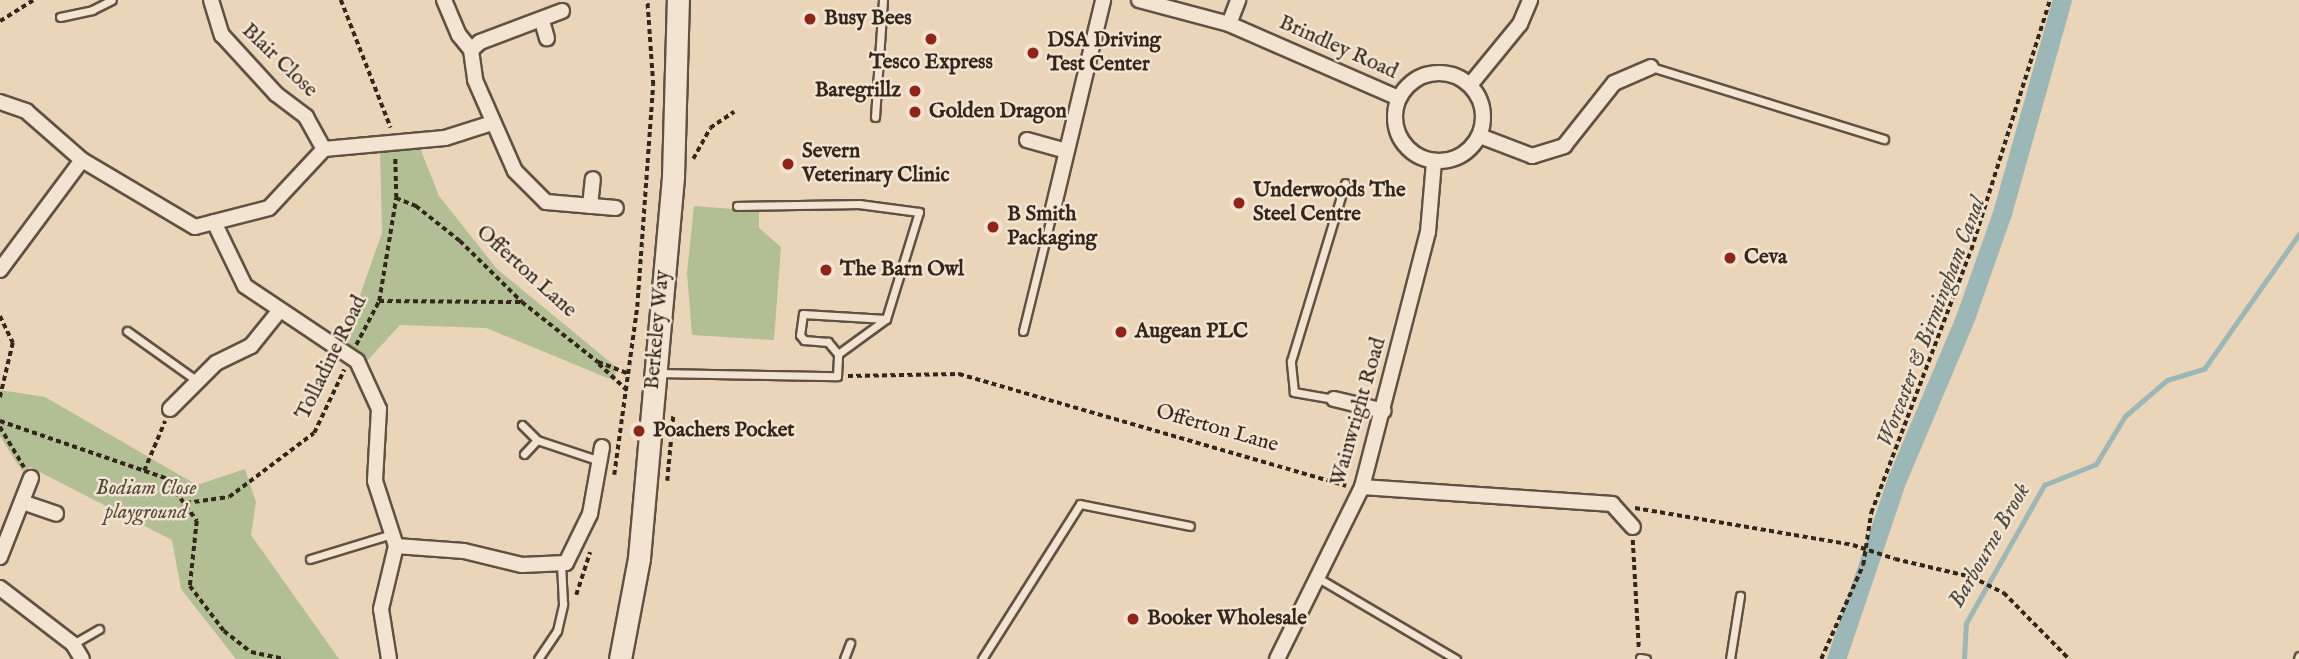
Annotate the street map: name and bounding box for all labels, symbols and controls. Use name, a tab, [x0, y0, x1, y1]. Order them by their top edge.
place label: Busy Bees	[824, 6, 912, 32]
marker: Busy Bees	[802, 11, 818, 27]
street label: Brindley Road	[1275, 11, 1401, 85]
street label: Blair Close	[236, 19, 322, 103]
place label: DSA Driving Test Center	[1047, 28, 1161, 78]
marker: Tesco Express	[923, 31, 939, 47]
marker: DSA Driving Test Center	[1025, 45, 1041, 61]
place label: Tesco Express	[869, 50, 993, 76]
place label: Baregrillz	[815, 78, 901, 104]
marker: Baregrillz	[907, 83, 923, 99]
place label: Golden Dragon	[929, 99, 1067, 125]
marker: Golden Dragon	[907, 104, 923, 120]
place label: Severn Veterinary Clinic	[802, 139, 949, 189]
marker: Severn Veterinary Clinic	[780, 156, 796, 172]
place label: Underwoods The Steel Centre	[1253, 178, 1406, 228]
water label: Worcester & Birmingham Canal	[1872, 193, 1992, 451]
marker: Underwoods The Steel Centre	[1231, 195, 1247, 211]
place label: B Smith Packaging	[1007, 202, 1097, 252]
marker: B Smith Packaging	[985, 219, 1001, 235]
street label: Offerton Lane	[471, 220, 581, 324]
place label: Ceva	[1744, 245, 1787, 271]
marker: Ceva	[1722, 250, 1738, 266]
place label: The Barn Owl	[840, 257, 964, 283]
marker: The Barn Owl	[818, 262, 834, 278]
street label: Berkeley Way	[640, 269, 676, 391]
street label: Tolladine Road	[291, 292, 373, 424]
place label: Augean PLC	[1135, 319, 1248, 345]
marker: Augean PLC	[1113, 324, 1129, 340]
street label: Wainwright Road	[1326, 335, 1392, 489]
street label: Offerton Lane	[1153, 399, 1281, 459]
place label: Poachers Pocket	[653, 418, 795, 444]
marker: Poachers Pocket	[631, 423, 647, 439]
park label: Bodiam Close playground	[96, 476, 196, 526]
water label: Barbourne Brook	[1943, 479, 2037, 613]
place label: Booker Wholesale	[1147, 606, 1307, 632]
marker: Booker Wholesale	[1125, 611, 1141, 627]

